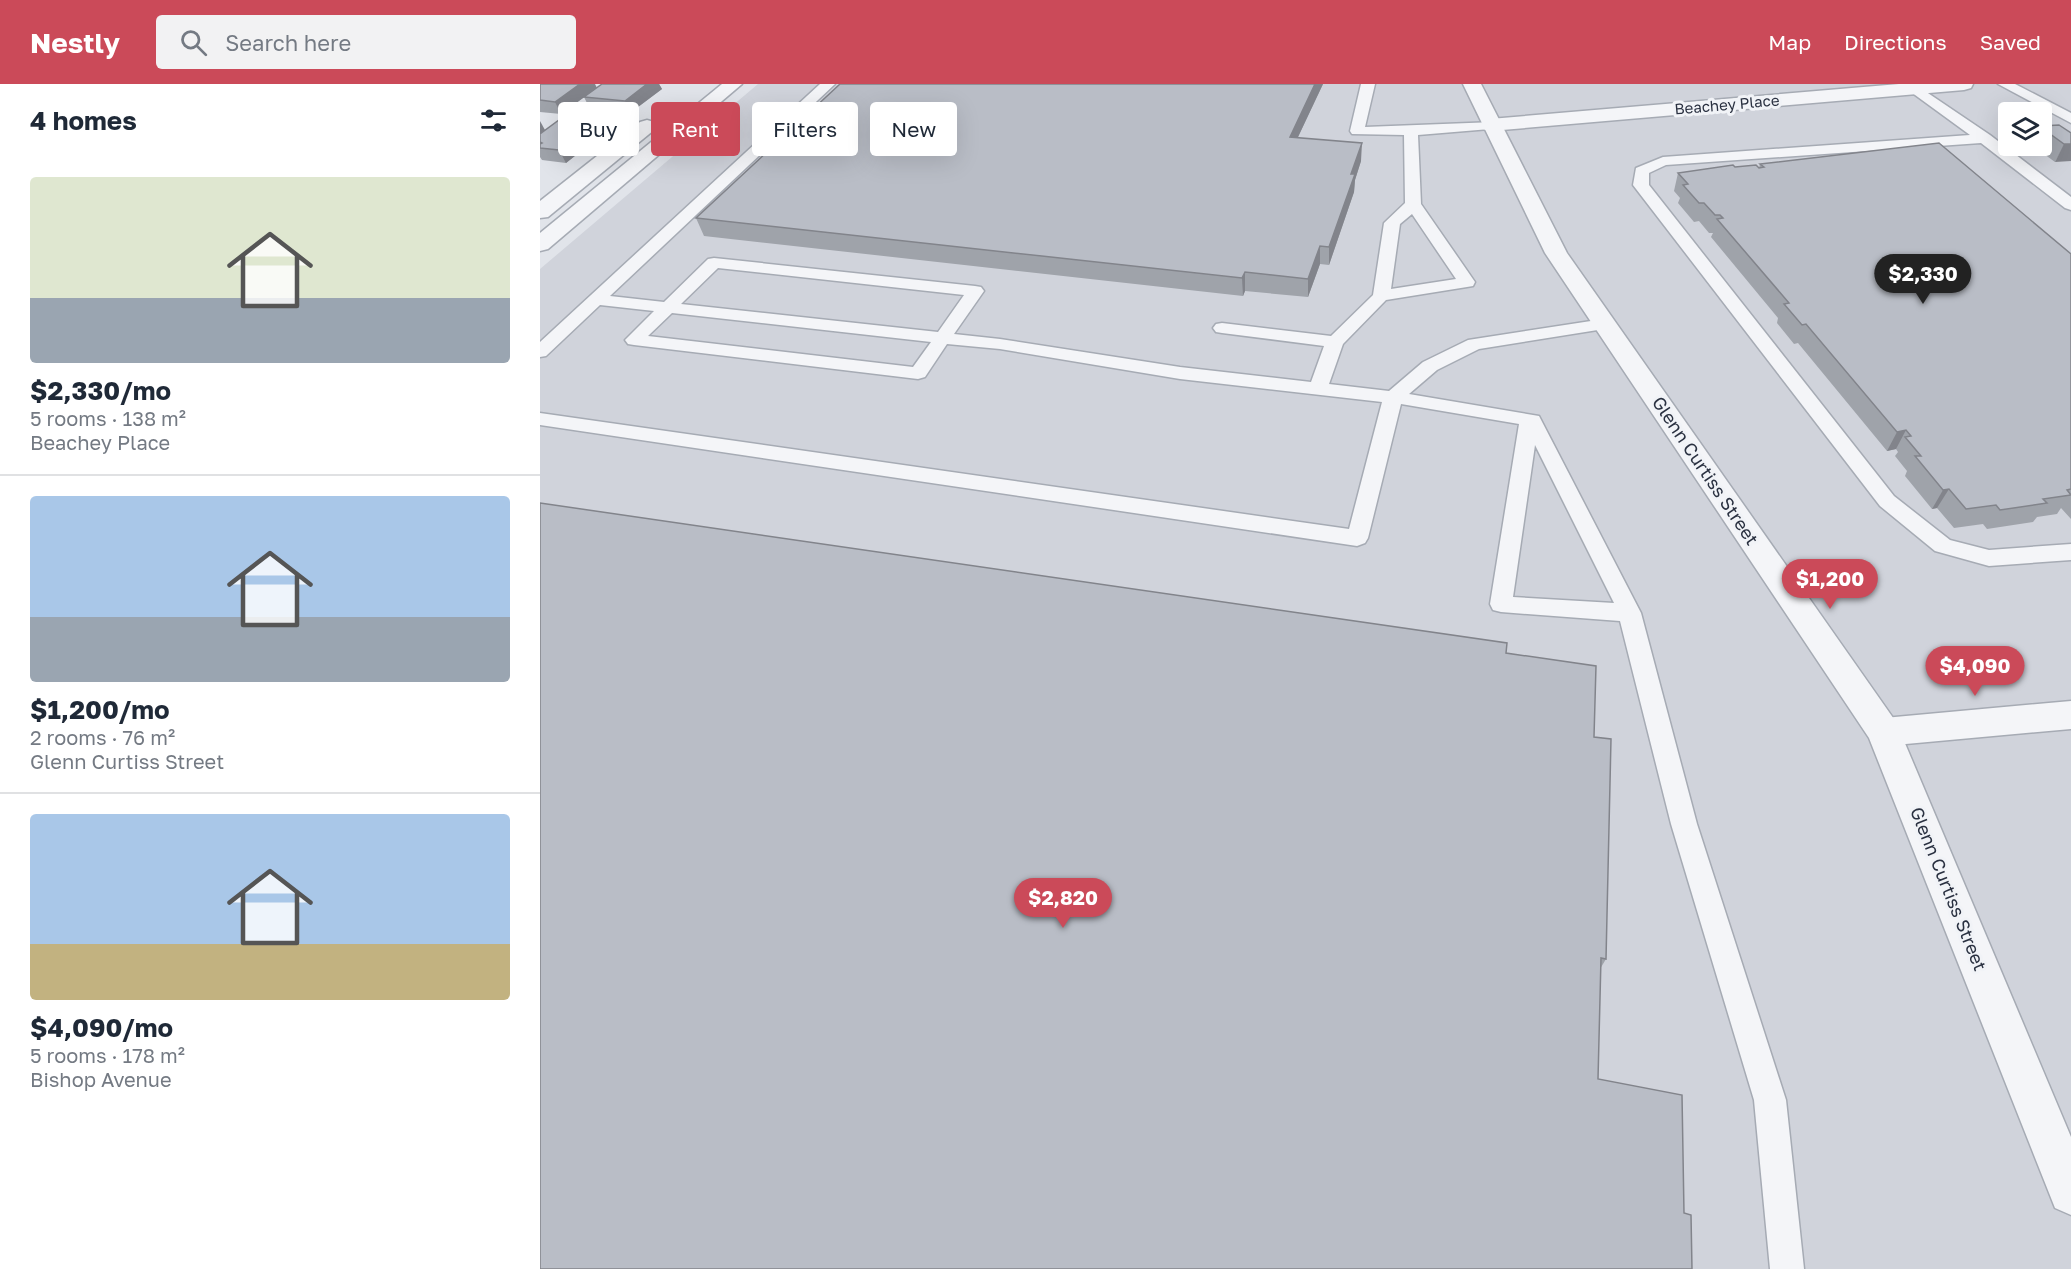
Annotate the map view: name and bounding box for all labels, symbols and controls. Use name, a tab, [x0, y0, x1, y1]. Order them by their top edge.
search box	[156, 15, 576, 69]
text: Nestly	[30, 26, 120, 59]
icon: search	[177, 26, 210, 59]
text: Search here	[225, 29, 351, 56]
text: Map	[1768, 29, 1811, 55]
text: Directions	[1844, 29, 1947, 55]
text: Saved	[1980, 29, 2041, 55]
street label: Beachey Place	[1674, 90, 1780, 118]
chip: Buy	[558, 102, 639, 156]
chip: Rent	[651, 102, 740, 156]
chip: Filters	[752, 102, 858, 156]
chip: New	[870, 102, 957, 156]
map controls	[1998, 102, 2052, 156]
button: layers	[1998, 102, 2052, 156]
icon: filters	[477, 104, 510, 137]
text: 4 homes	[30, 105, 137, 136]
icon: home	[216, 216, 324, 324]
pin: $2,330	[1874, 254, 1972, 305]
text: $2,330	[1888, 261, 1958, 285]
text: $2,330/mo	[30, 375, 171, 406]
street label: Glenn Curtiss Street	[1648, 392, 1764, 549]
text: 5 rooms · 138 m²	[30, 406, 186, 430]
text: Beachey Place	[30, 430, 170, 454]
icon: home	[216, 535, 324, 643]
pin: $1,200	[1781, 559, 1879, 610]
text: $1,200	[1796, 566, 1864, 590]
pin: $4,090	[1926, 646, 2024, 697]
text: $4,090	[1940, 653, 2011, 677]
text: $1,200/mo	[30, 694, 170, 725]
text: 2 rooms · 76 m²	[30, 725, 175, 749]
text: Glenn Curtiss Street	[30, 749, 224, 773]
street label: Glenn Curtiss Street	[1906, 803, 1992, 974]
icon: home	[216, 853, 324, 961]
pin: $2,820	[1014, 878, 1112, 929]
text: $2,820	[1028, 885, 1098, 909]
text: $4,090/mo	[30, 1012, 173, 1043]
text: 5 rooms · 178 m²	[30, 1043, 185, 1067]
text: Bishop Avenue	[30, 1067, 172, 1091]

